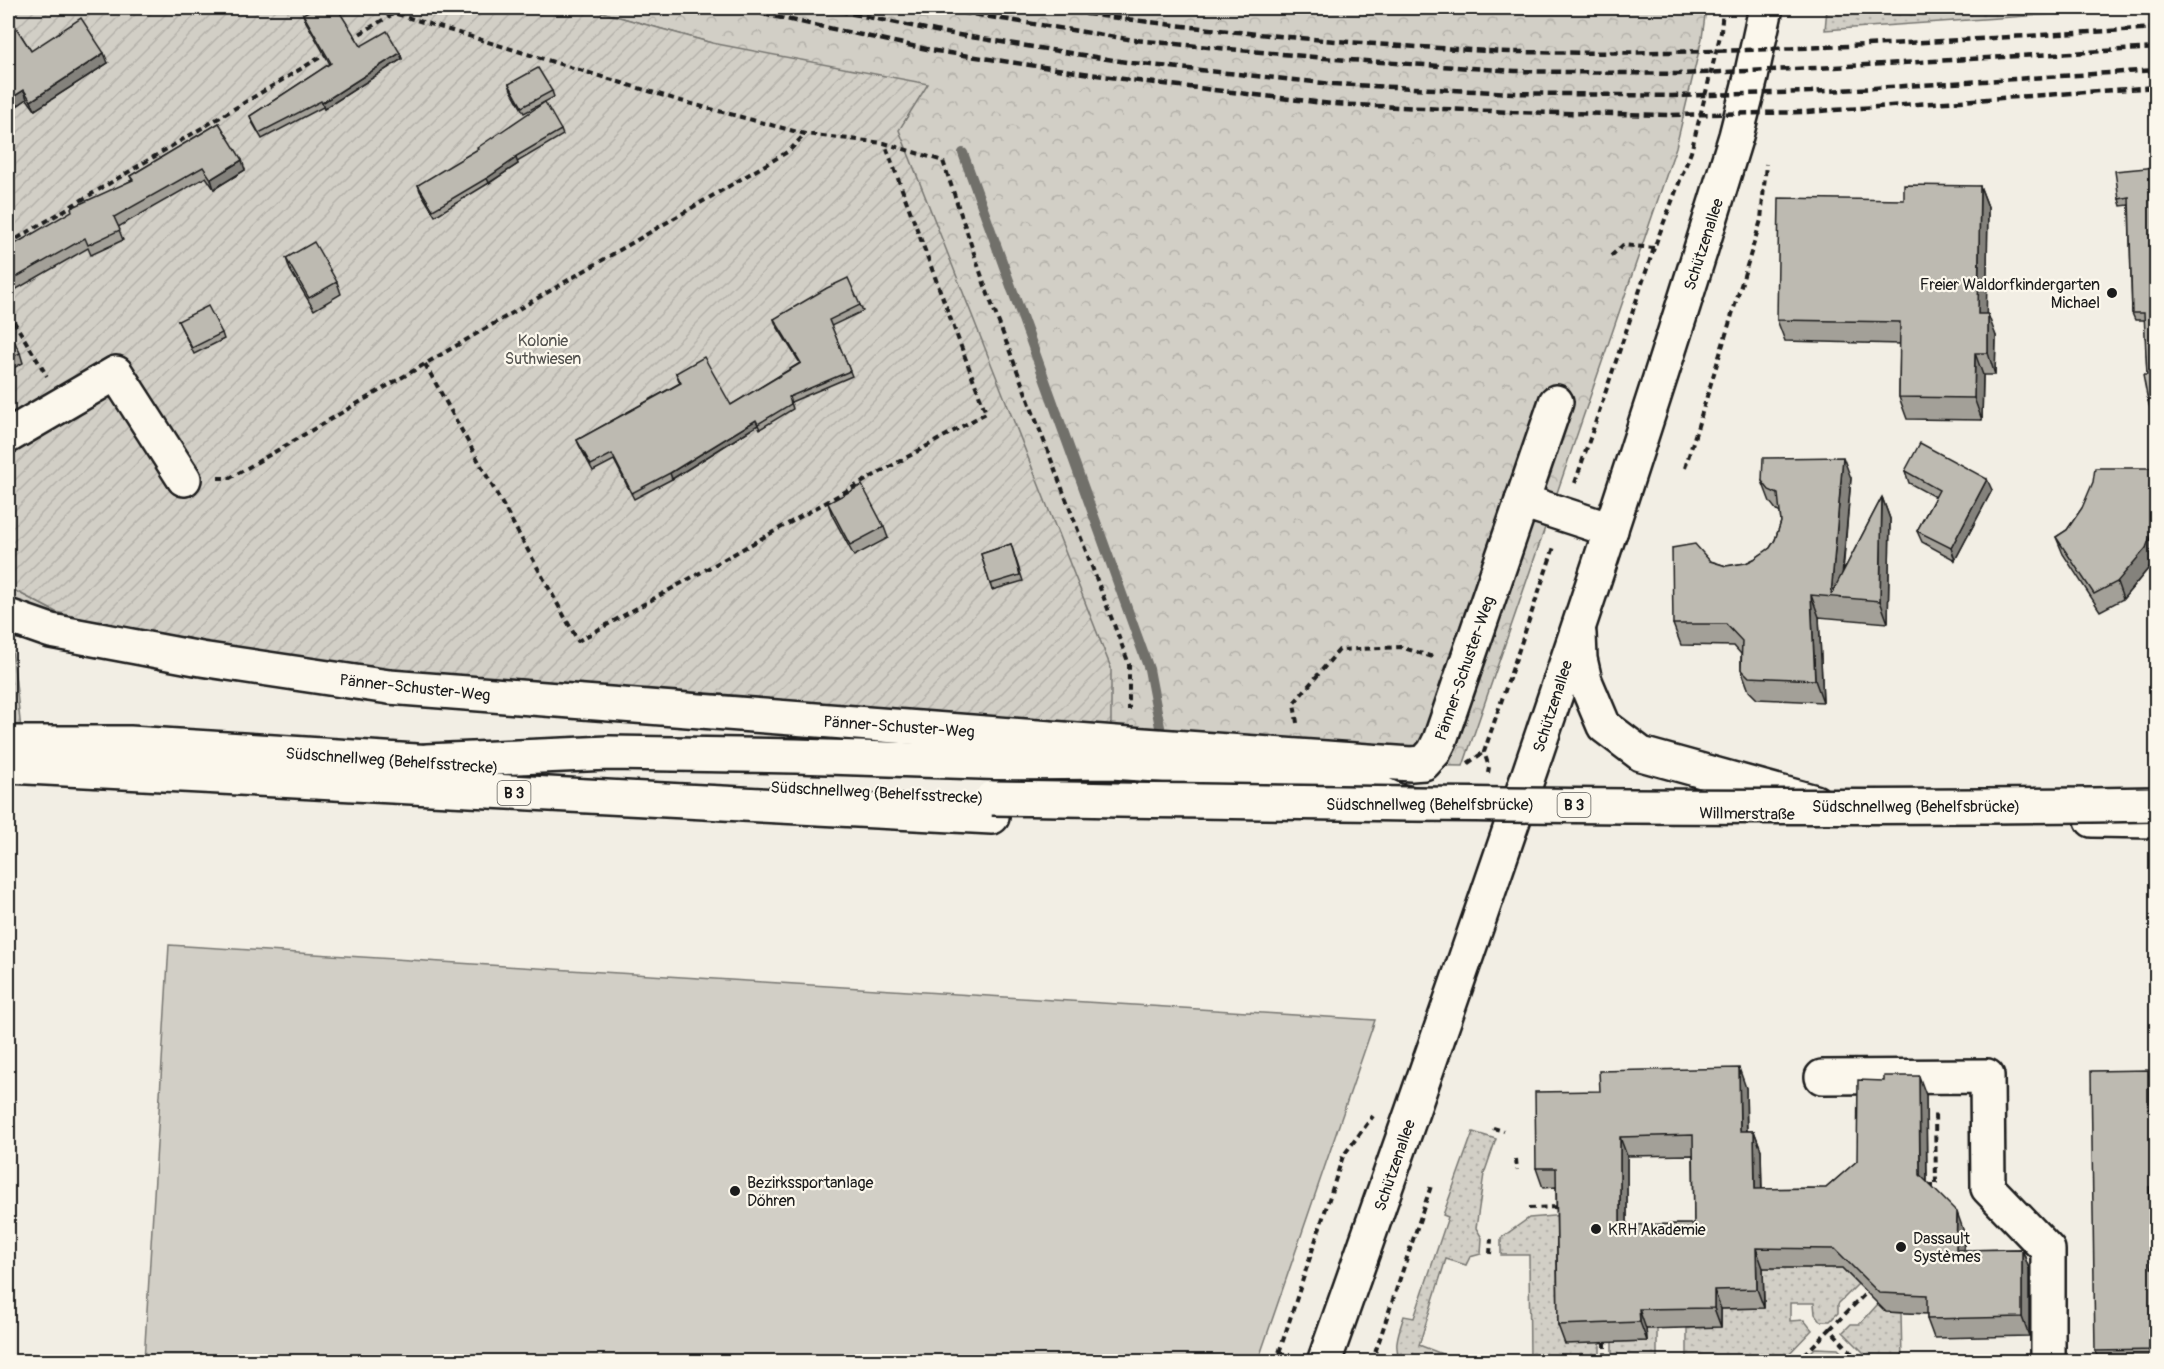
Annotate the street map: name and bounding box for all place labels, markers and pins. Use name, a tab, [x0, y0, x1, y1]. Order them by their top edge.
place label: Freier Waldorfkindergarten Michael	[1920, 275, 2100, 313]
marker: Freier Waldorfkindergarten Michael	[2105, 286, 2119, 300]
place label: Bezirkssportanlage Döhren	[747, 1173, 873, 1211]
marker: Bezirkssportanlage Döhren	[728, 1184, 742, 1198]
place label: KRH Akademie	[1608, 1220, 1706, 1240]
marker: KRH Akademie	[1589, 1222, 1603, 1236]
place label: Dassault Systèmes	[1913, 1229, 1981, 1267]
marker: Dassault Systèmes	[1894, 1240, 1908, 1254]

